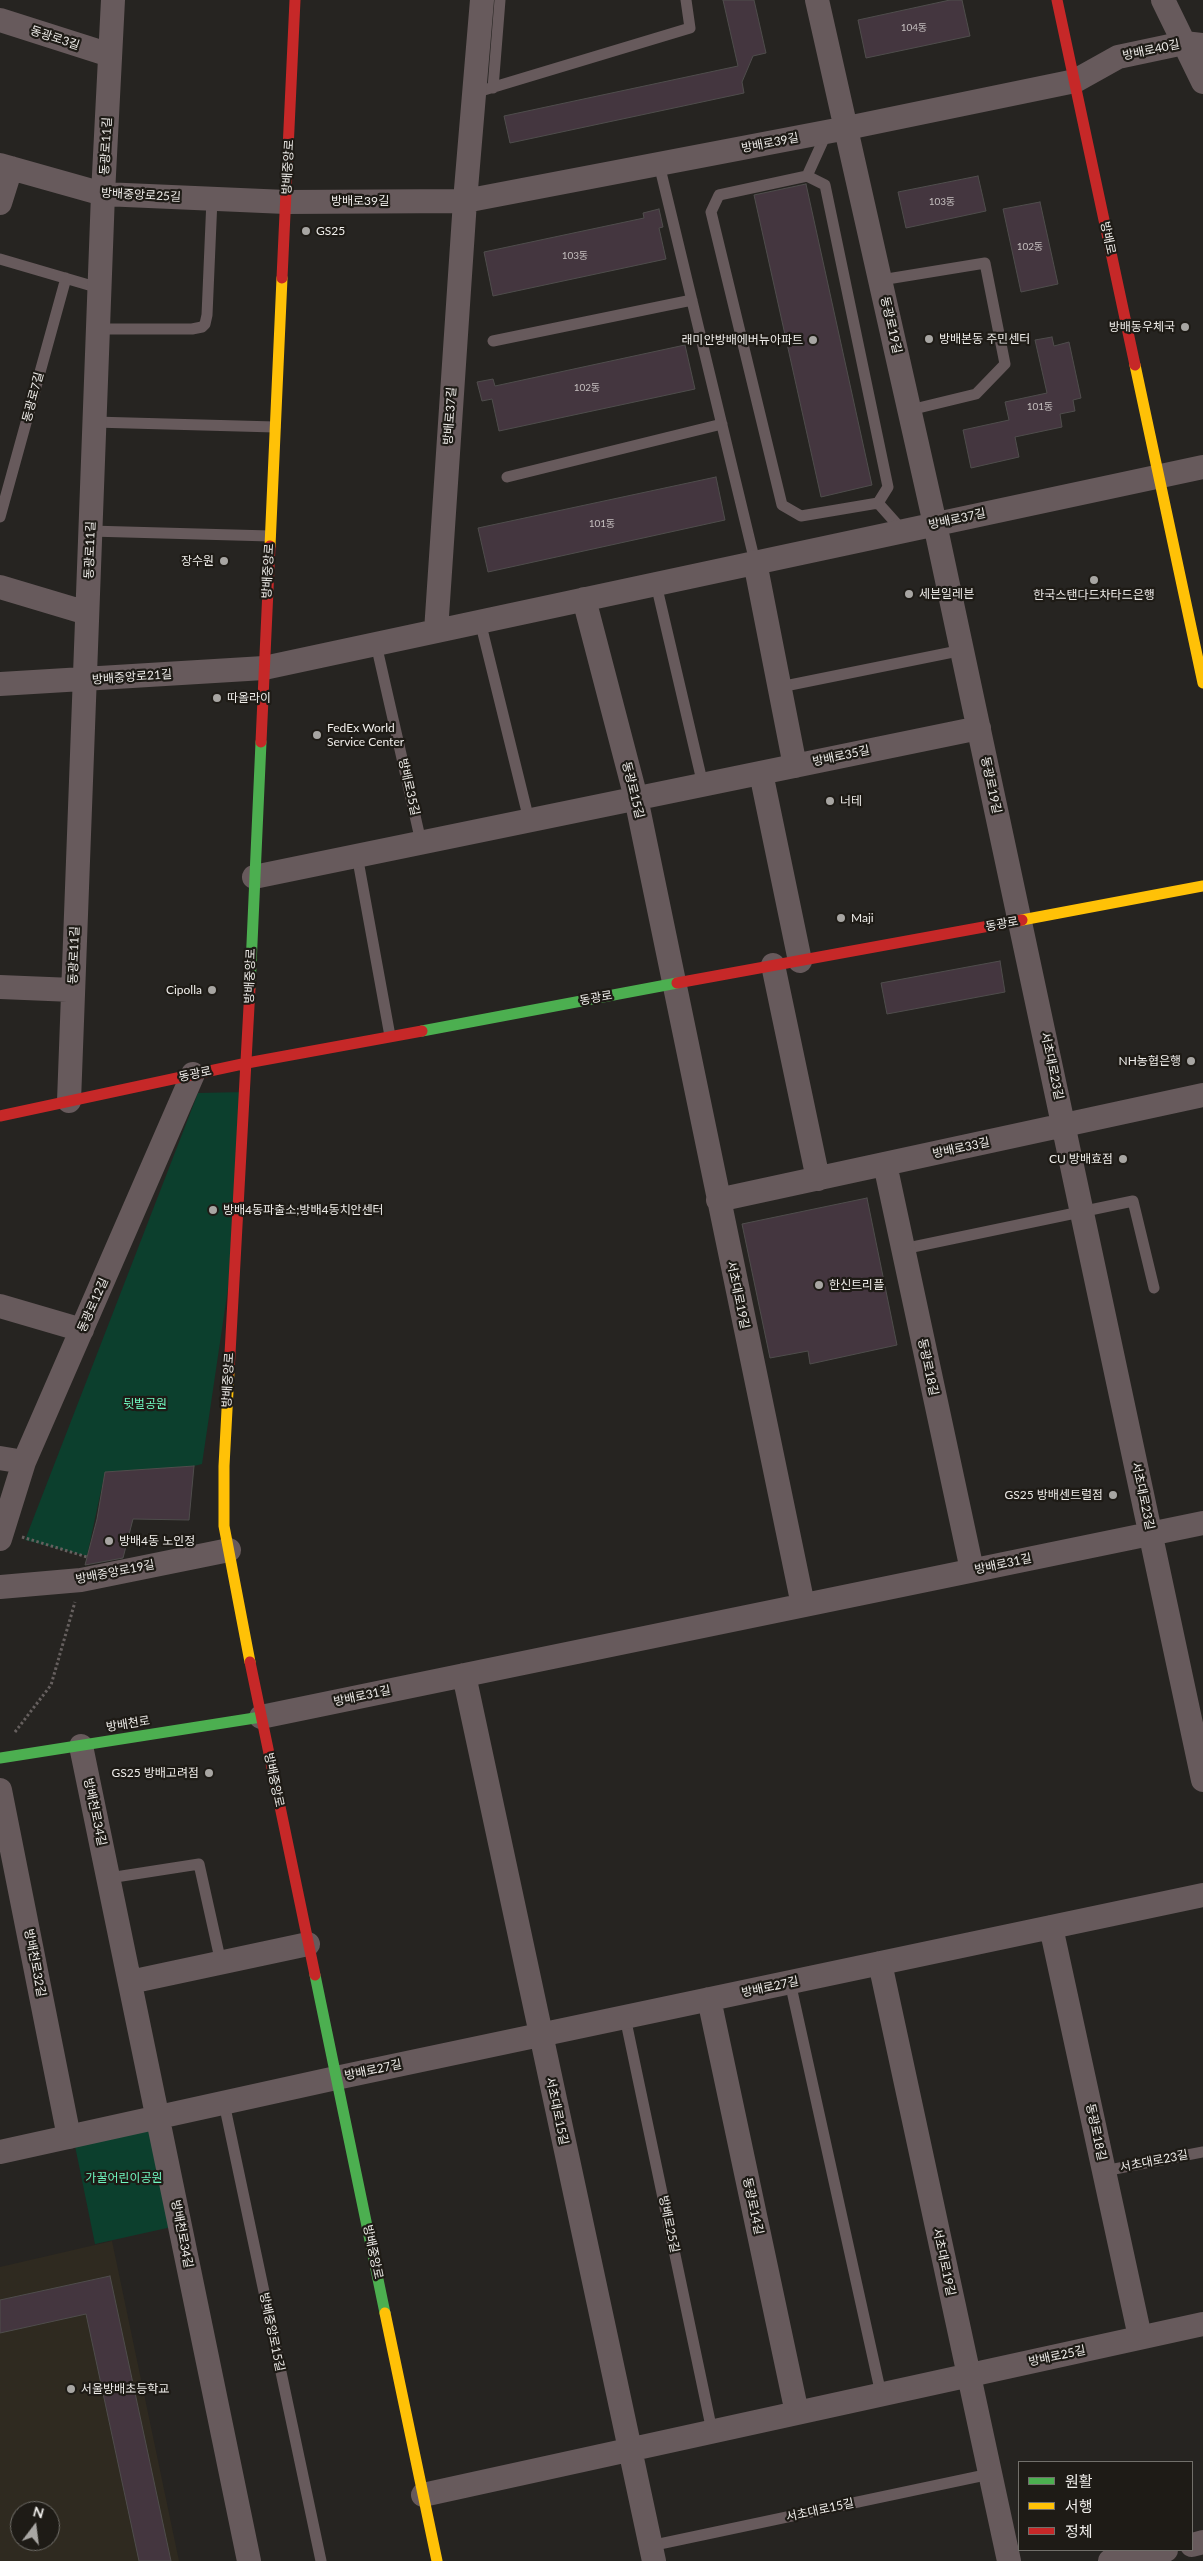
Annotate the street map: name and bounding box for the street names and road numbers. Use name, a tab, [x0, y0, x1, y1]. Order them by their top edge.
street label: 동광로3길	[28, 23, 82, 53]
street label: 방배로40길	[1121, 37, 1181, 63]
street label: 동광로11길	[97, 117, 115, 175]
street label: 방배로39길	[740, 130, 800, 156]
street label: 방배중앙로	[279, 139, 297, 195]
street label: 방배중앙로25길	[101, 186, 181, 204]
street label: 방배로39길	[331, 194, 389, 208]
street label: 방배로	[1098, 220, 1118, 256]
street label: 동광로19길	[877, 295, 905, 355]
street label: 동광로7길	[19, 370, 47, 424]
street label: 방배로37길	[441, 387, 459, 445]
street label: 방배로37길	[927, 506, 987, 532]
street label: 동광로11길	[82, 521, 98, 579]
street label: 방배중앙로	[259, 543, 277, 599]
street label: 방배중앙로21길	[92, 667, 172, 687]
street label: 방배로35길	[811, 743, 871, 769]
street label: 동광로19길	[978, 755, 1004, 815]
street label: 방배로35길	[395, 757, 423, 817]
street label: 동광로15길	[619, 760, 647, 820]
street label: 동광로	[984, 914, 1020, 934]
street label: 동광로11길	[66, 926, 82, 984]
street label: 방배중앙로	[242, 948, 258, 1004]
street label: 동광로	[578, 988, 614, 1008]
street label: 서초대로23길	[1038, 1031, 1066, 1101]
street label: 동광로	[177, 1064, 213, 1084]
street label: 방배로33길	[931, 1135, 991, 1161]
street label: 서초대로19길	[724, 1260, 752, 1330]
street label: 동광로12길	[75, 1276, 111, 1334]
street label: 동광로18길	[915, 1337, 941, 1397]
street label: 방배중앙로	[219, 1352, 237, 1408]
street label: 서초대로23길	[1129, 1461, 1157, 1531]
street label: 방배로31길	[973, 1551, 1033, 1577]
street label: 방배중앙로19길	[74, 1557, 156, 1587]
street label: 방배로31길	[332, 1683, 392, 1709]
street label: 방배천로	[105, 1713, 151, 1735]
street label: 방배중앙로	[261, 1752, 287, 1808]
street label: 방배천로34길	[81, 1777, 109, 1847]
street label: 방배천로32길	[21, 1928, 49, 1998]
street label: 방배로27길	[740, 1974, 800, 2000]
street label: 방배로27길	[343, 2057, 403, 2083]
street label: 서초대로15길	[543, 2076, 571, 2146]
street label: 동광로18길	[1083, 2102, 1109, 2162]
street label: 서초대로23길	[1119, 2147, 1189, 2175]
street label: 동광로14길	[740, 2176, 766, 2236]
street label: 방배로25길	[656, 2194, 682, 2254]
street label: 방배천로34길	[168, 2199, 196, 2269]
street label: 방배중앙로	[360, 2224, 386, 2280]
street label: 서초대로19길	[930, 2227, 958, 2297]
street label: 방배중앙로15길	[257, 2291, 287, 2373]
street label: 방배로25길	[1027, 2343, 1087, 2369]
street label: 서초대로15길	[785, 2496, 855, 2524]

